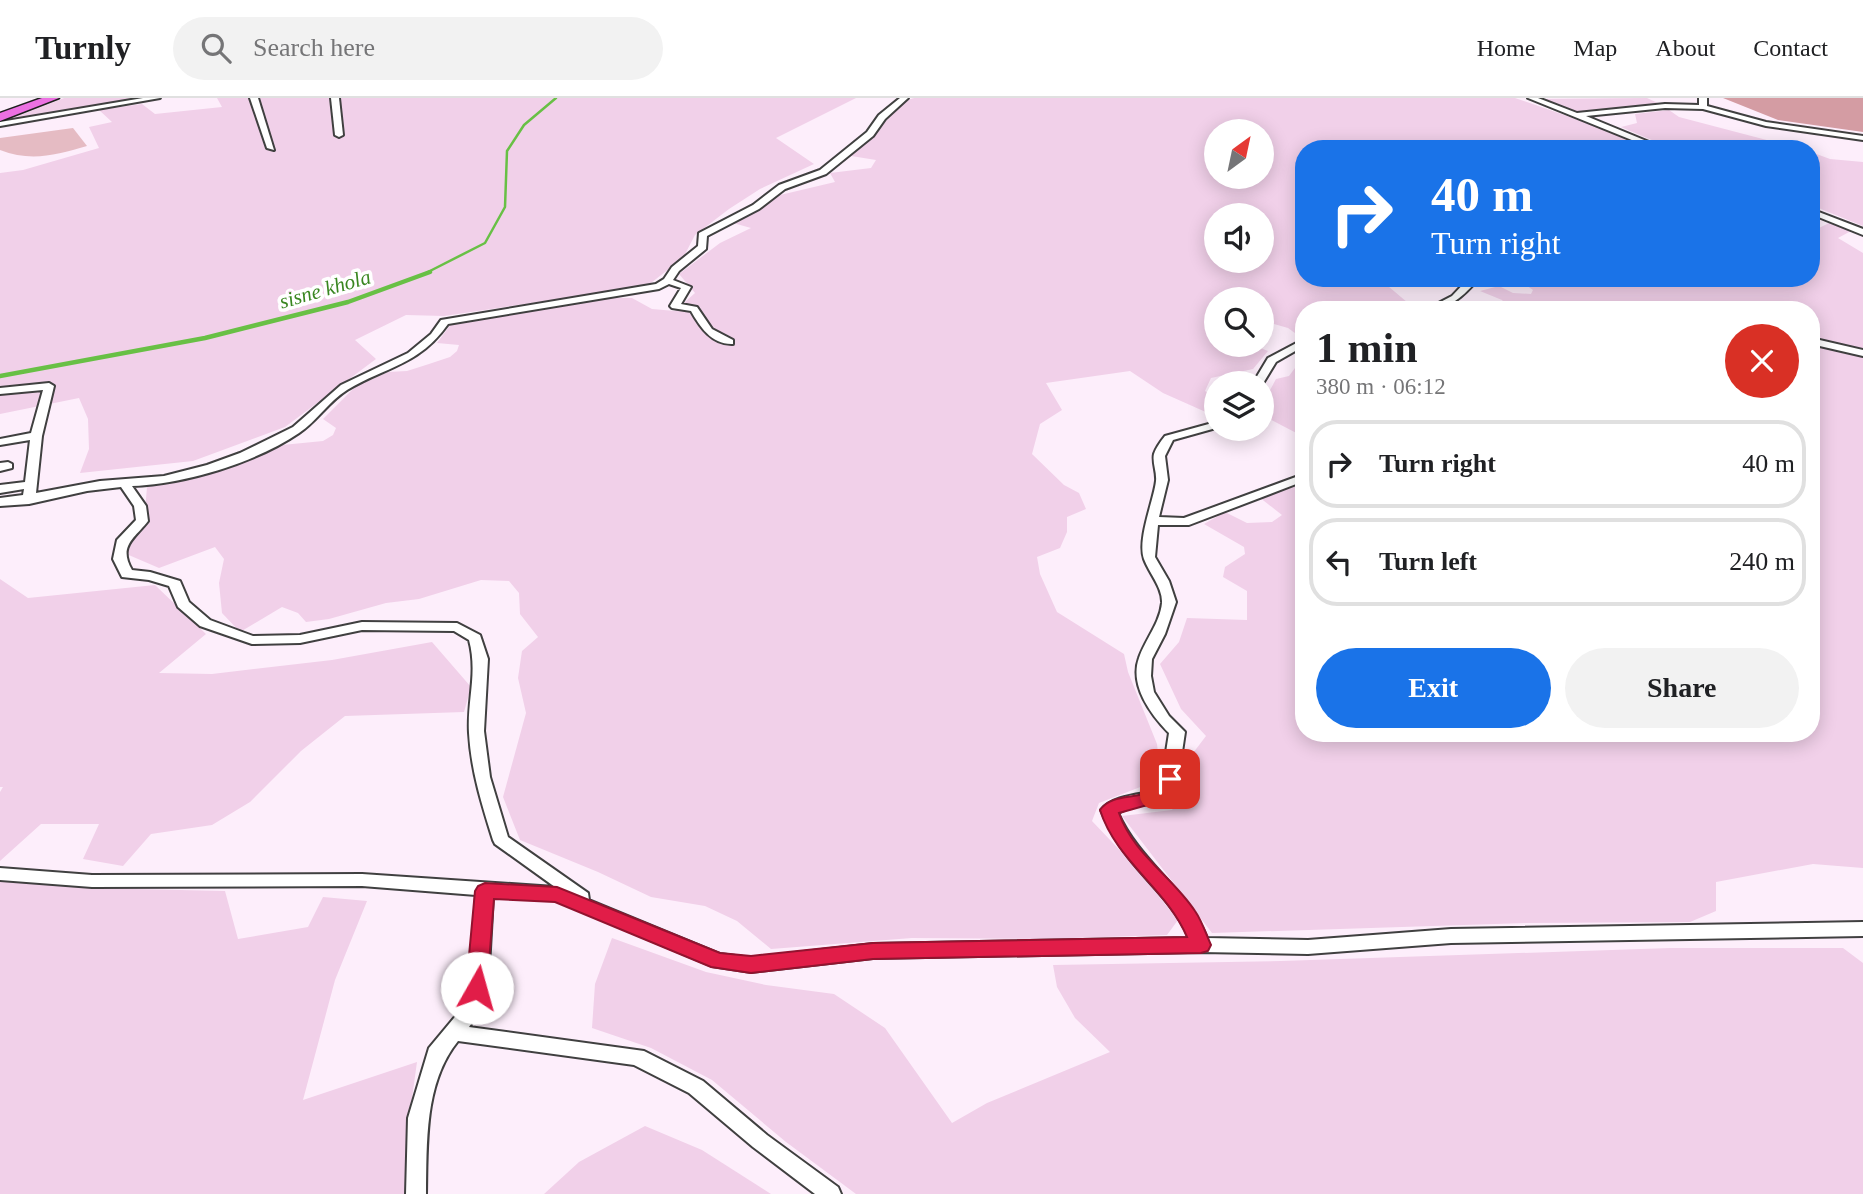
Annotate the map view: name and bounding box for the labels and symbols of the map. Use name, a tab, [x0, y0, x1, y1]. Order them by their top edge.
north arrow	[1204, 119, 1274, 189]
water label: sisne khola	[277, 265, 373, 313]
pin	[1140, 749, 1200, 809]
position arrow	[440, 951, 514, 1025]

